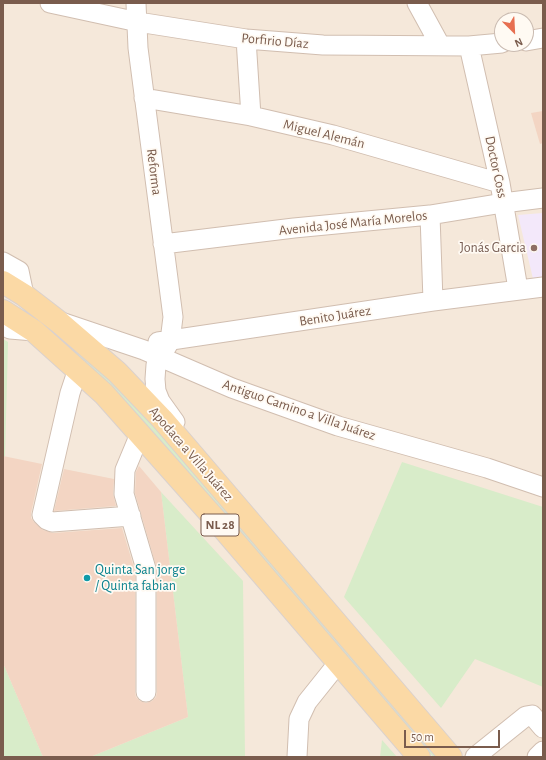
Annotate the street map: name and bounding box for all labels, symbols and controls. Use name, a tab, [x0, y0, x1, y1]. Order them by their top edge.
north arrow	[494, 12, 534, 52]
street label: Porfirio Díaz	[241, 30, 309, 52]
text: N	[513, 36, 524, 49]
street label: Miguel Alemán	[282, 116, 366, 152]
street label: Doctor Coss	[481, 134, 511, 200]
street label: Reforma	[143, 148, 165, 196]
street label: Avenida José María Morelos	[278, 207, 428, 239]
place label: Jonás Garcia	[460, 240, 526, 256]
marker: Jonás Garcia	[529, 243, 539, 253]
street label: Benito Juárez	[298, 302, 372, 330]
street label: Antiguo Camino a Villa Juárez	[220, 376, 378, 444]
street label: Apodaca a Villa Juárez	[145, 403, 237, 505]
road number: NL 28	[201, 514, 239, 536]
place label: Quinta San jorge / Quinta fabian	[95, 562, 185, 594]
marker: Quinta San jorge / Quinta fabian	[82, 573, 92, 583]
scale bar	[406, 722, 502, 748]
text: 50 m	[411, 731, 434, 743]

